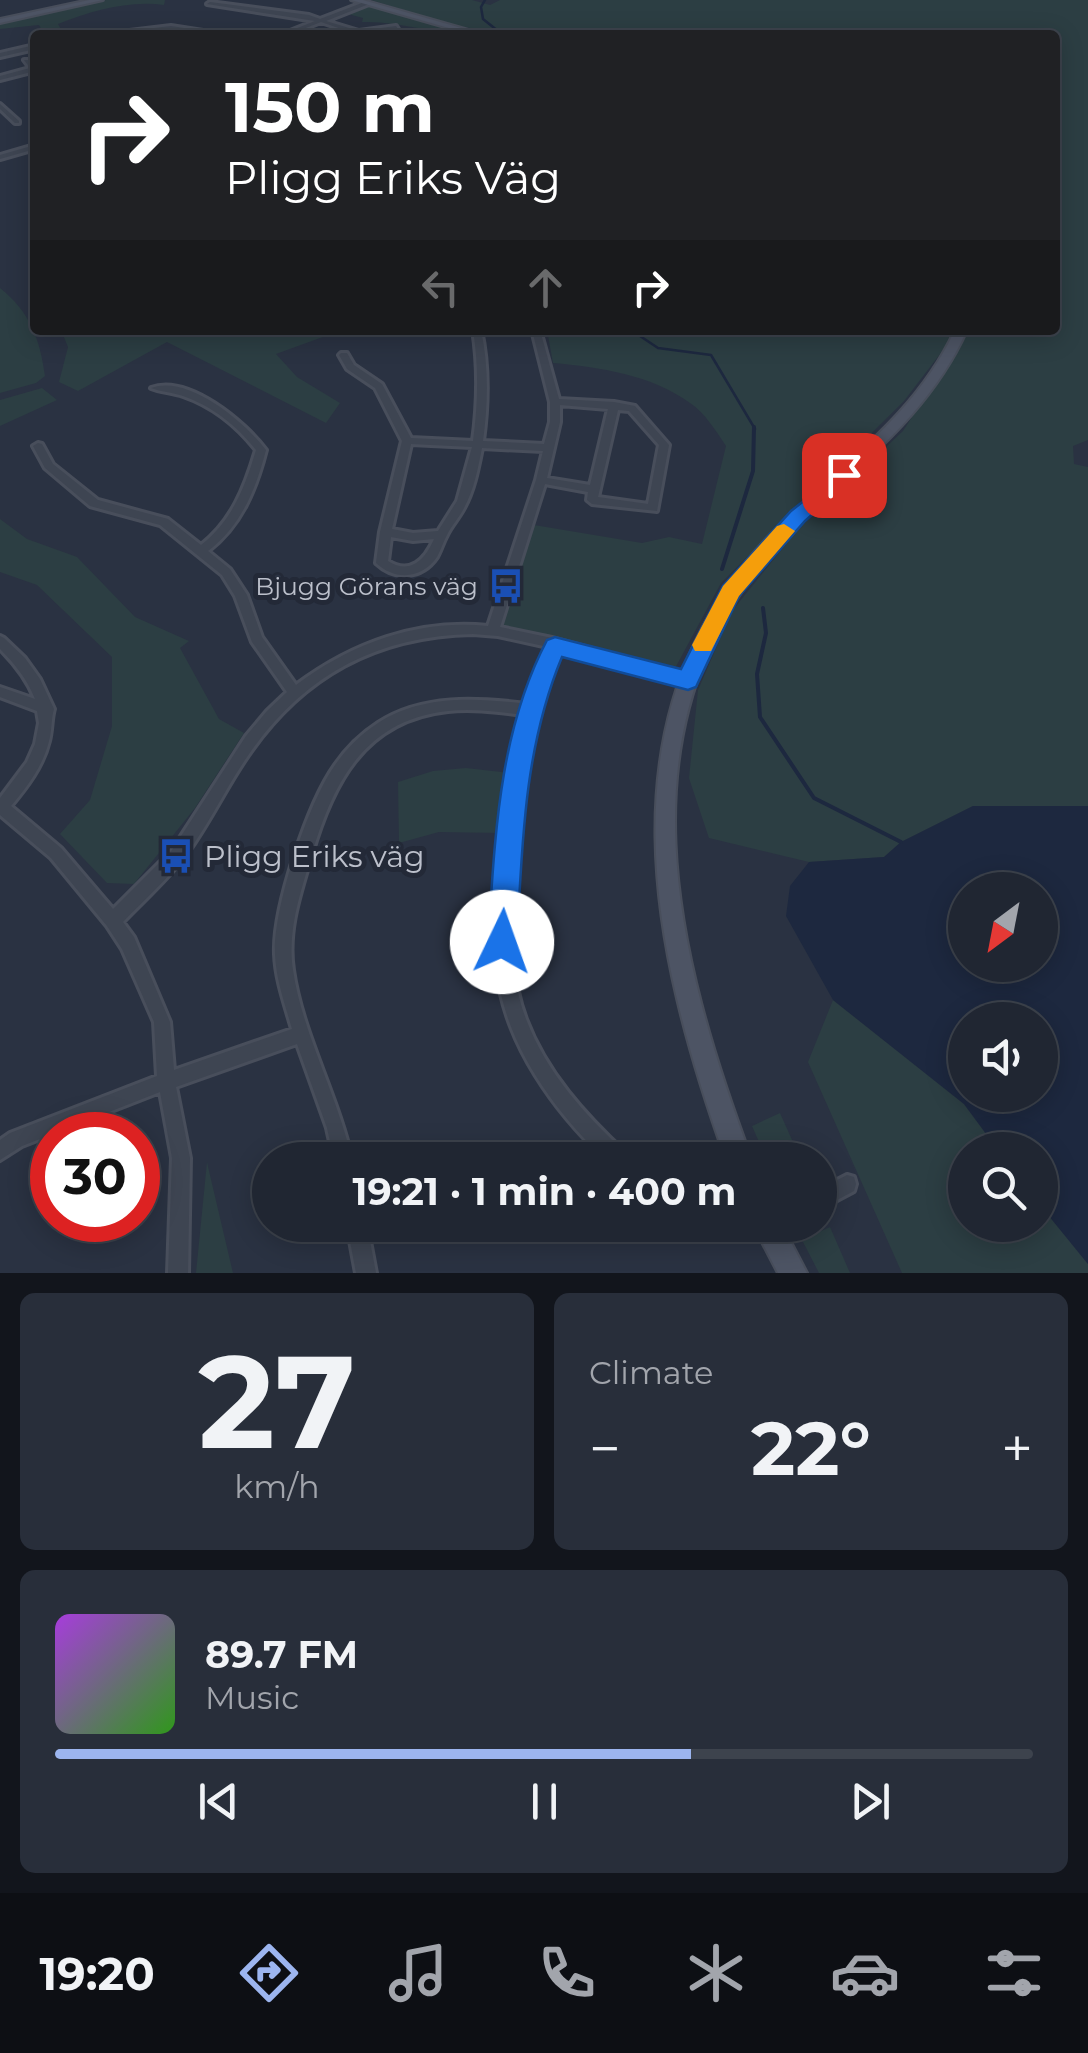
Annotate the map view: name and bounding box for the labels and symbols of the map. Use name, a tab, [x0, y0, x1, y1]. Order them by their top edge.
pin	[802, 433, 887, 518]
bus stop icon: Bjugg Görans väg	[487, 567, 525, 605]
place label: Bjugg Görans väg	[255, 571, 478, 601]
bus stop icon: Pligg Eriks väg	[157, 837, 195, 875]
place label: Pligg Eriks väg	[204, 838, 424, 875]
north arrow	[948, 872, 1058, 982]
position arrow	[450, 890, 554, 994]
speed limit sign: 30	[30, 1112, 160, 1242]

